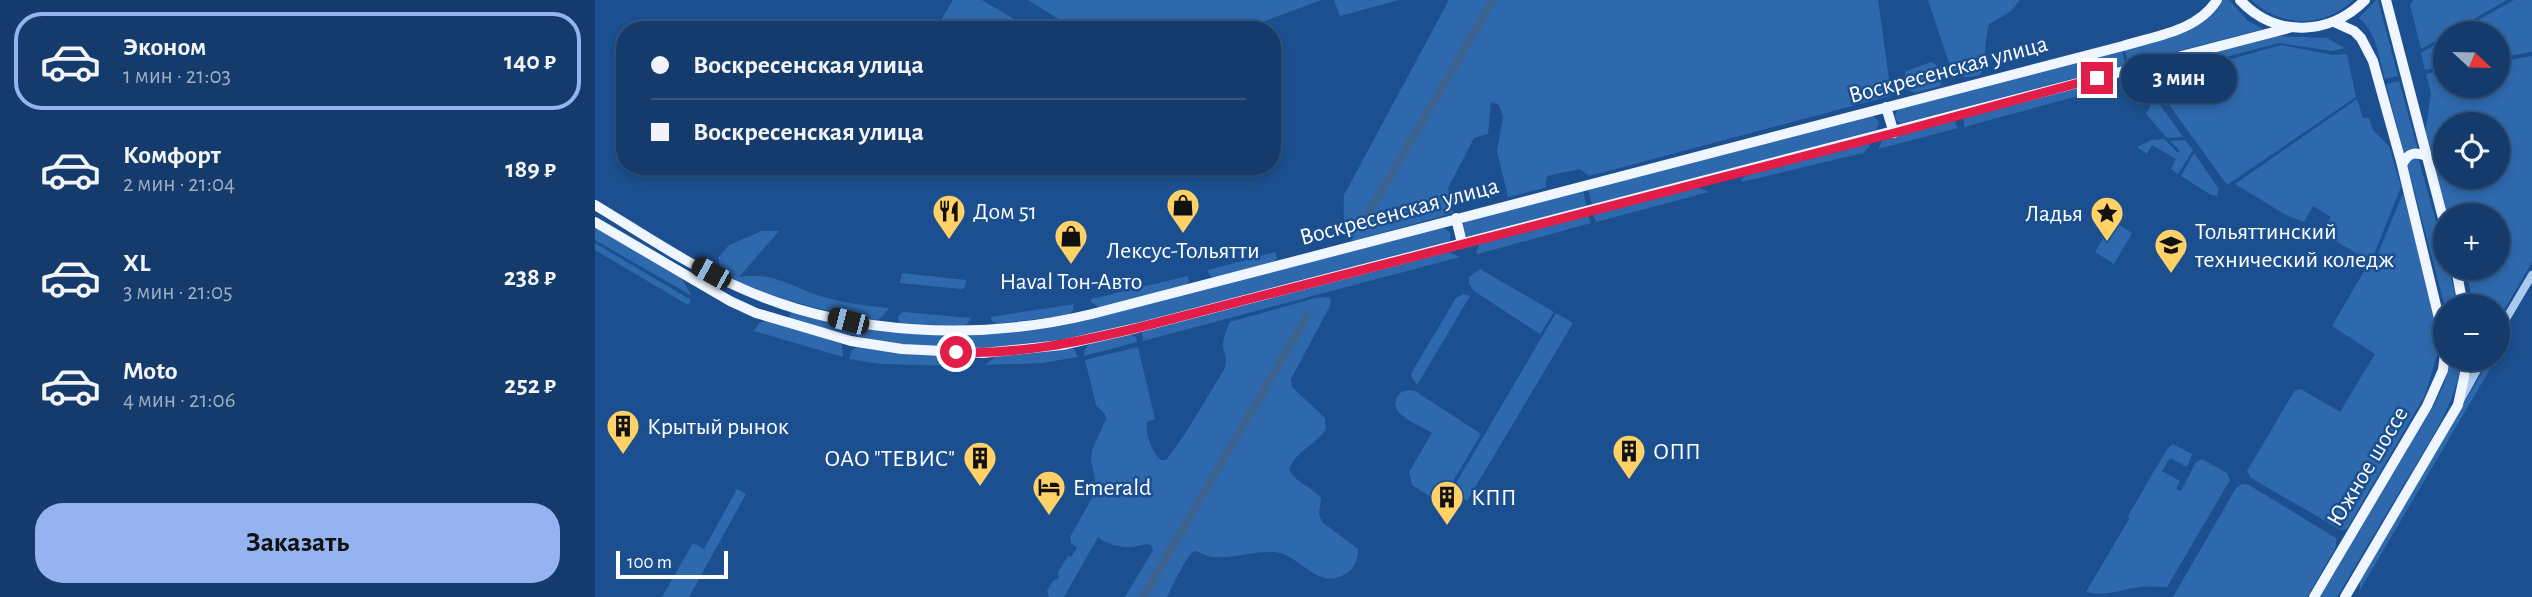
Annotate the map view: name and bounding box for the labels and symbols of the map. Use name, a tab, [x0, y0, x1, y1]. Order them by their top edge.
north arrow	[2433, 21, 2509, 98]
street label: Воскресенская улица	[1846, 32, 2050, 108]
callout: 3 мин	[2121, 54, 2237, 102]
route end	[2081, 62, 2113, 94]
street label: Воскресенская улица	[1297, 174, 1501, 250]
shop icon: Лексус-Тольятти	[1164, 186, 1202, 235]
restaurant icon: Дом 51	[930, 192, 968, 241]
place icon: Ладья	[2088, 194, 2126, 243]
place label: Дом 51	[973, 200, 1037, 224]
place label: Ладья	[2025, 202, 2083, 226]
shop icon: Haval Тон-Авто	[1052, 217, 1090, 266]
place label: Тольяттинский технический коледж	[2194, 220, 2394, 272]
school or university icon: Тольяттинский технический коледж	[2152, 226, 2190, 275]
place label: Лексус-Тольятти	[1106, 239, 1260, 263]
car	[688, 254, 735, 292]
place label: Haval Тон-Авто	[1000, 270, 1142, 294]
car	[825, 305, 872, 337]
route start	[940, 336, 972, 368]
street label: Южное шоссе	[2323, 402, 2413, 531]
building icon: Крытый рынок	[604, 407, 642, 456]
place label: Крытый рынок	[647, 415, 789, 439]
building icon: ОПП	[1610, 432, 1648, 481]
building icon: ОАО "ТЕВИС"	[961, 439, 999, 488]
place label: ОПП	[1653, 440, 1701, 464]
place label: ОАО "ТЕВИС"	[824, 447, 955, 471]
hotel icon: Emerald	[1030, 468, 1068, 517]
place label: Emerald	[1073, 476, 1152, 500]
building icon: КПП	[1428, 478, 1466, 527]
place label: КПП	[1471, 486, 1517, 510]
scale bar	[616, 548, 728, 580]

